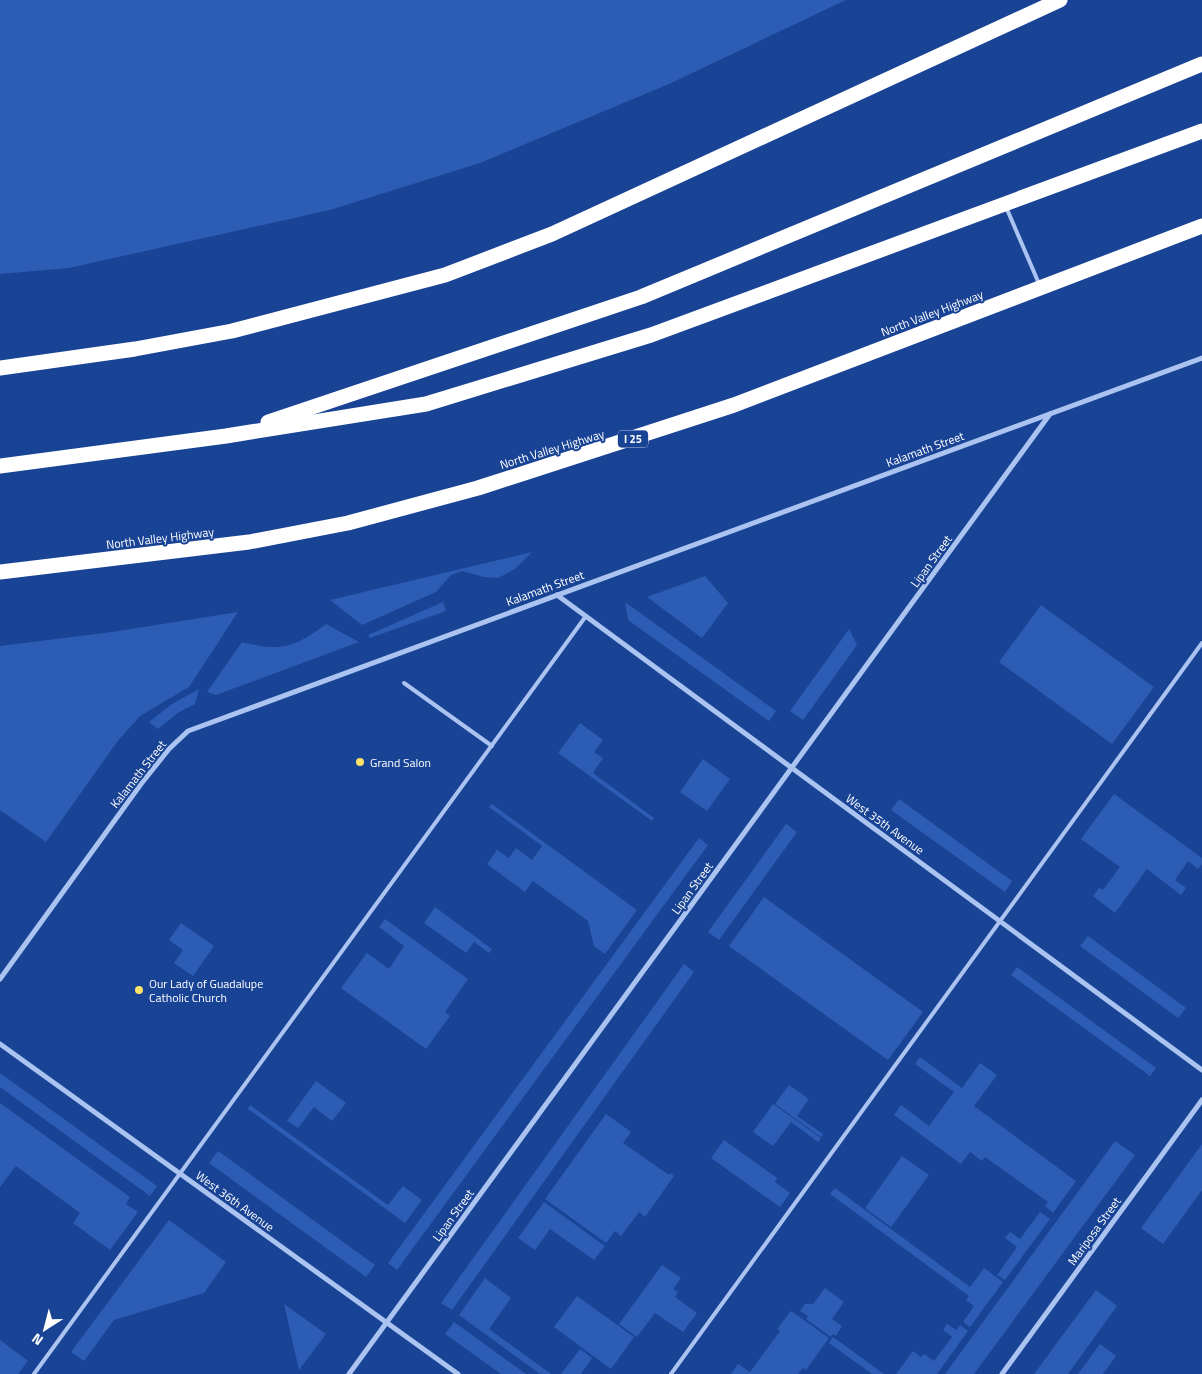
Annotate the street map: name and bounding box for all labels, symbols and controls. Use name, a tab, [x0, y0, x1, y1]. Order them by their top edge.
street label: North Valley Highway	[878, 285, 986, 341]
street label: North Valley Highway	[497, 424, 607, 474]
street label: Kalamath Street	[883, 426, 967, 472]
road number: I 25	[618, 430, 648, 448]
street label: North Valley Highway	[105, 522, 215, 554]
street label: Lipan Street	[905, 530, 957, 591]
street label: Kalamath Street	[503, 565, 587, 611]
street label: Kalamath Street	[105, 735, 171, 812]
place label: Grand Salon	[370, 753, 431, 772]
marker: Grand Salon	[354, 756, 366, 768]
street label: West 35th Avenue	[842, 789, 928, 859]
street label: Lipan Street	[666, 857, 718, 918]
place label: Our Lady of Guadalupe Catholic Church	[149, 974, 263, 1007]
marker: Our Lady of Guadalupe Catholic Church	[133, 984, 145, 996]
street label: West 36th Avenue	[192, 1166, 278, 1236]
street label: Lipan Street	[427, 1184, 479, 1245]
street label: Mariposa Street	[1063, 1192, 1126, 1269]
north arrow	[20, 1304, 70, 1354]
text: N	[27, 1329, 47, 1351]

